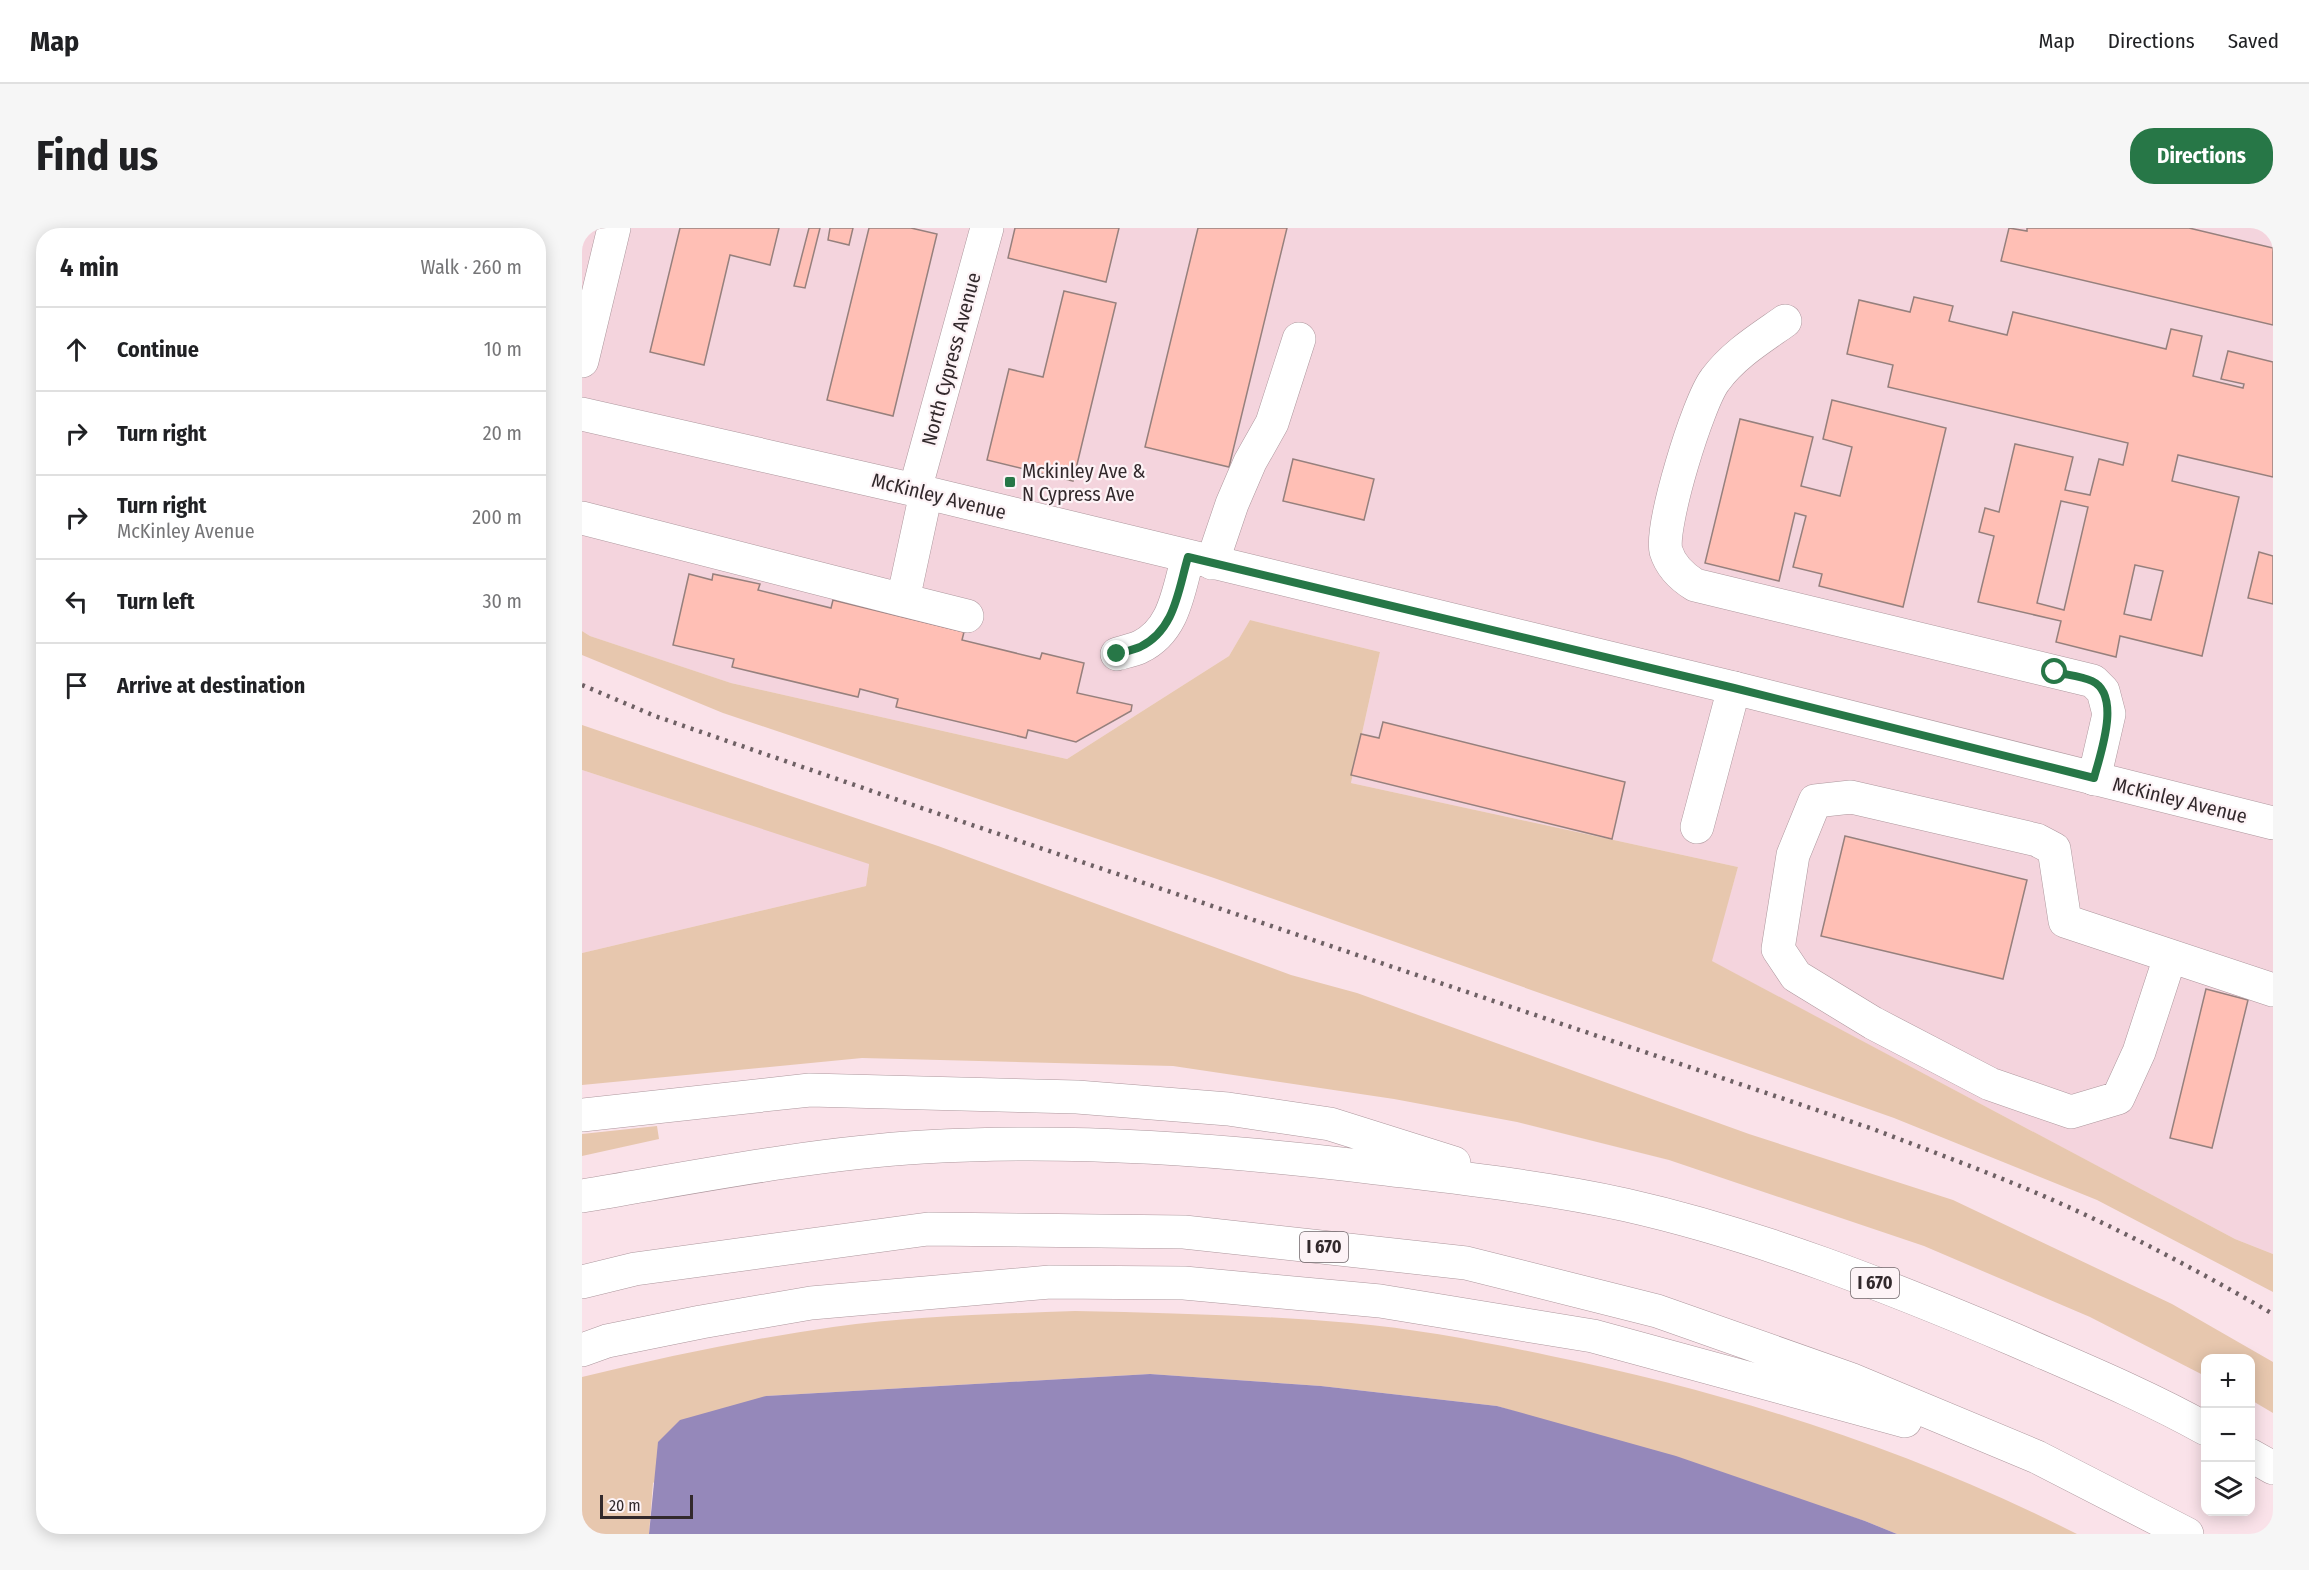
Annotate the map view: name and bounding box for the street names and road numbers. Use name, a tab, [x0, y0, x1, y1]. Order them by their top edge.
street label: North Cypress Avenue	[916, 270, 986, 448]
street label: McKinley Avenue	[869, 468, 1009, 524]
street label: McKinley Avenue	[2110, 772, 2250, 828]
road number: I 670	[1300, 1232, 1348, 1262]
road number: I 670	[1851, 1268, 1899, 1298]

